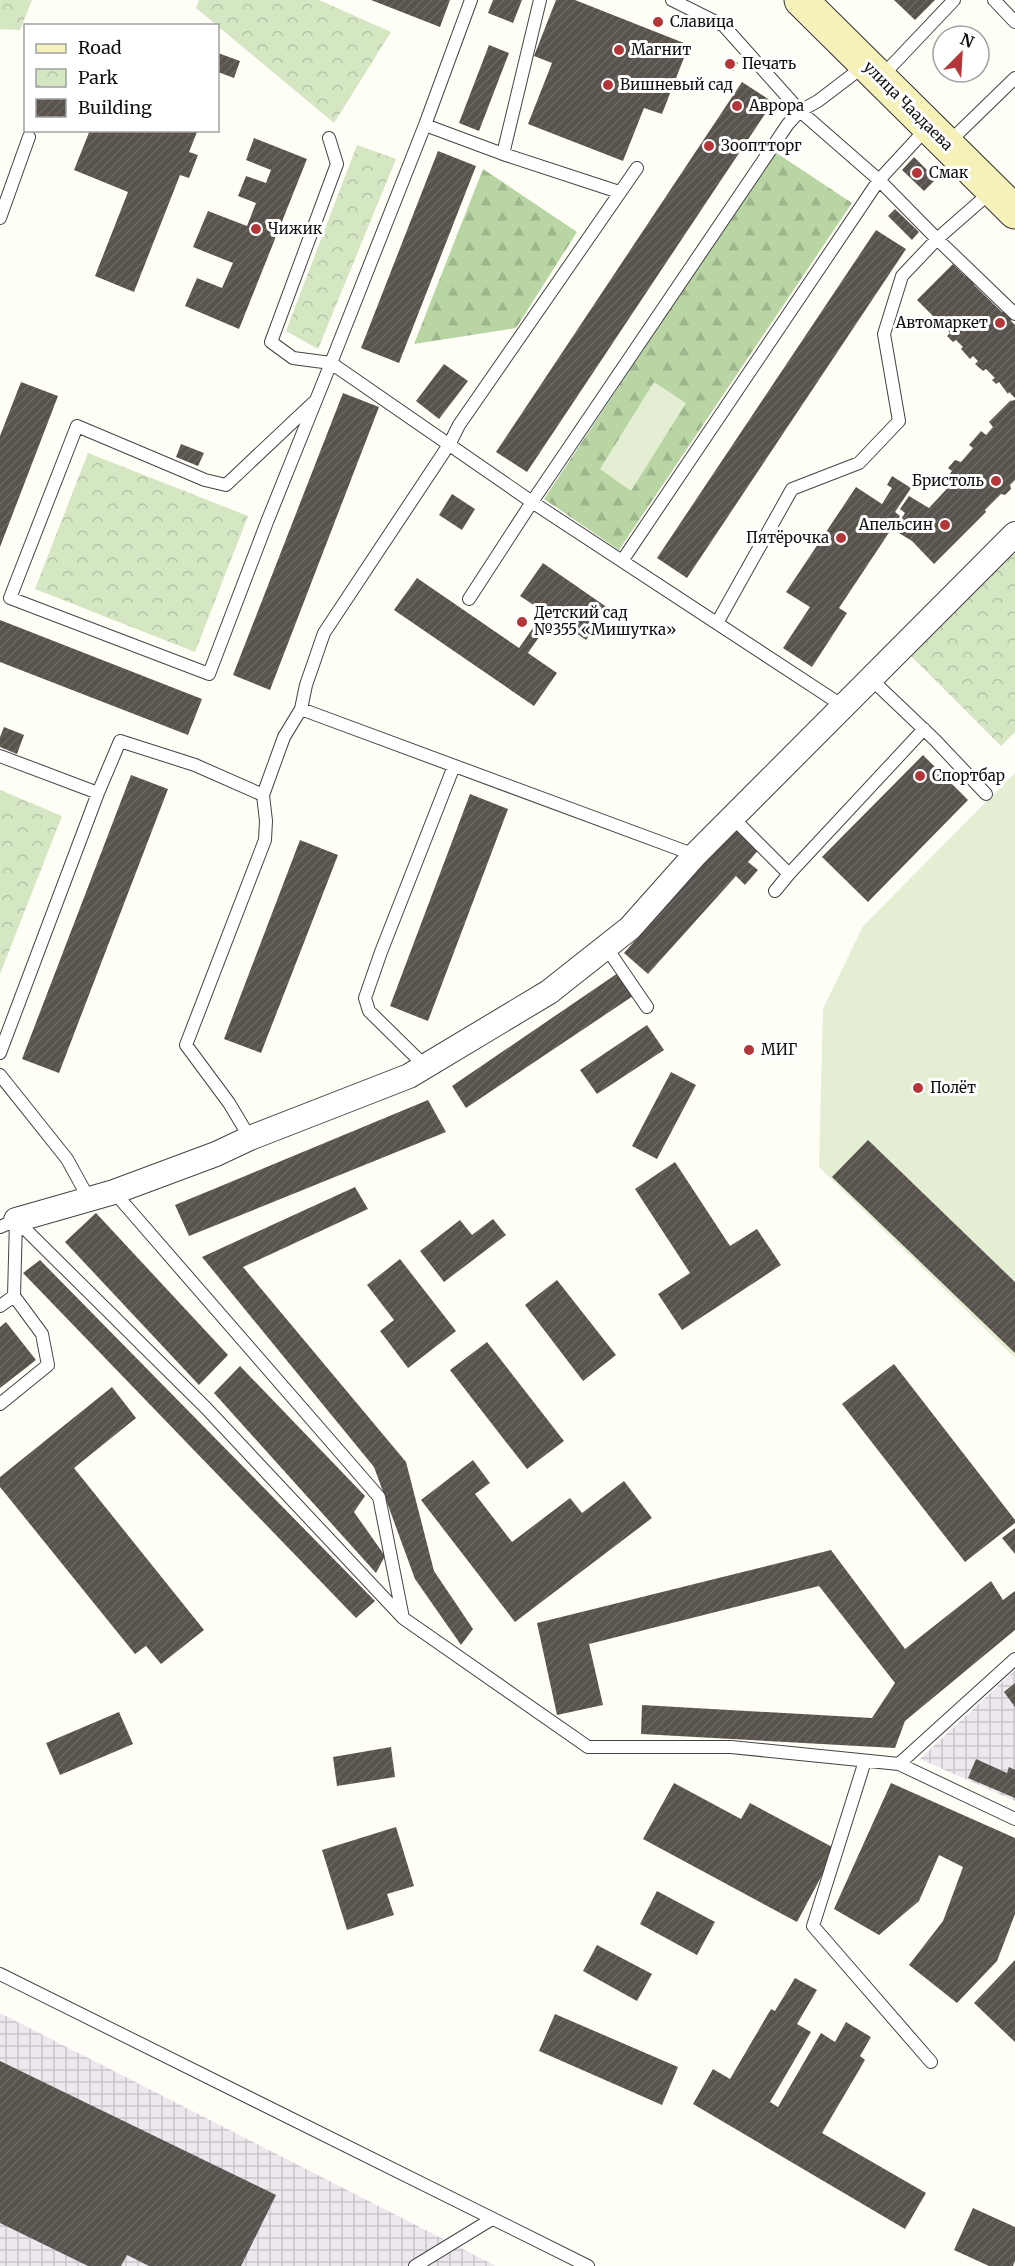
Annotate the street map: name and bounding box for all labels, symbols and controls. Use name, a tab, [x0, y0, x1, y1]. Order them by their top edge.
place label: Славица	[670, 12, 734, 31]
marker: Славица	[651, 15, 665, 29]
legend	[24, 24, 219, 132]
north arrow	[931, 24, 991, 84]
text: N	[957, 29, 977, 52]
text: Road	[78, 36, 122, 59]
place label: Магнит	[631, 40, 691, 59]
marker: Магнит	[612, 43, 626, 57]
place label: Печать	[742, 54, 796, 73]
marker: Печать	[723, 57, 737, 71]
street label: улица Чаадаева	[860, 57, 957, 154]
text: Park	[78, 66, 119, 89]
place label: Вишневый сад	[620, 75, 733, 94]
marker: Вишневый сад	[601, 78, 615, 92]
text: Building	[78, 96, 152, 119]
place label: Аврора	[748, 96, 804, 115]
marker: Аврора	[730, 99, 744, 113]
place label: Зооптторг	[721, 136, 802, 155]
marker: Зооптторг	[702, 139, 716, 153]
place label: Смак	[929, 163, 969, 182]
marker: Смак	[910, 166, 924, 180]
place label: Чижик	[268, 219, 323, 238]
marker: Чижик	[249, 222, 263, 236]
place label: Автомаркет	[895, 313, 988, 332]
marker: Автомаркет	[993, 316, 1007, 330]
place label: Бристоль	[912, 471, 984, 490]
marker: Бристоль	[989, 474, 1003, 488]
place label: Апельсин	[858, 515, 933, 534]
marker: Апельсин	[938, 518, 952, 532]
place label: Пятёрочка	[746, 528, 829, 547]
marker: Пятёрочка	[834, 531, 848, 545]
place label: Детский сад №355 «Мишутка»	[534, 603, 676, 639]
marker: Детский сад №355 «Мишутка»	[515, 615, 529, 629]
place label: Спортбар	[932, 766, 1005, 785]
marker: Спортбар	[913, 769, 927, 783]
place label: МИГ	[761, 1040, 797, 1059]
marker: МИГ	[742, 1043, 756, 1057]
place label: Полёт	[930, 1078, 976, 1097]
marker: Полёт	[911, 1081, 925, 1095]

